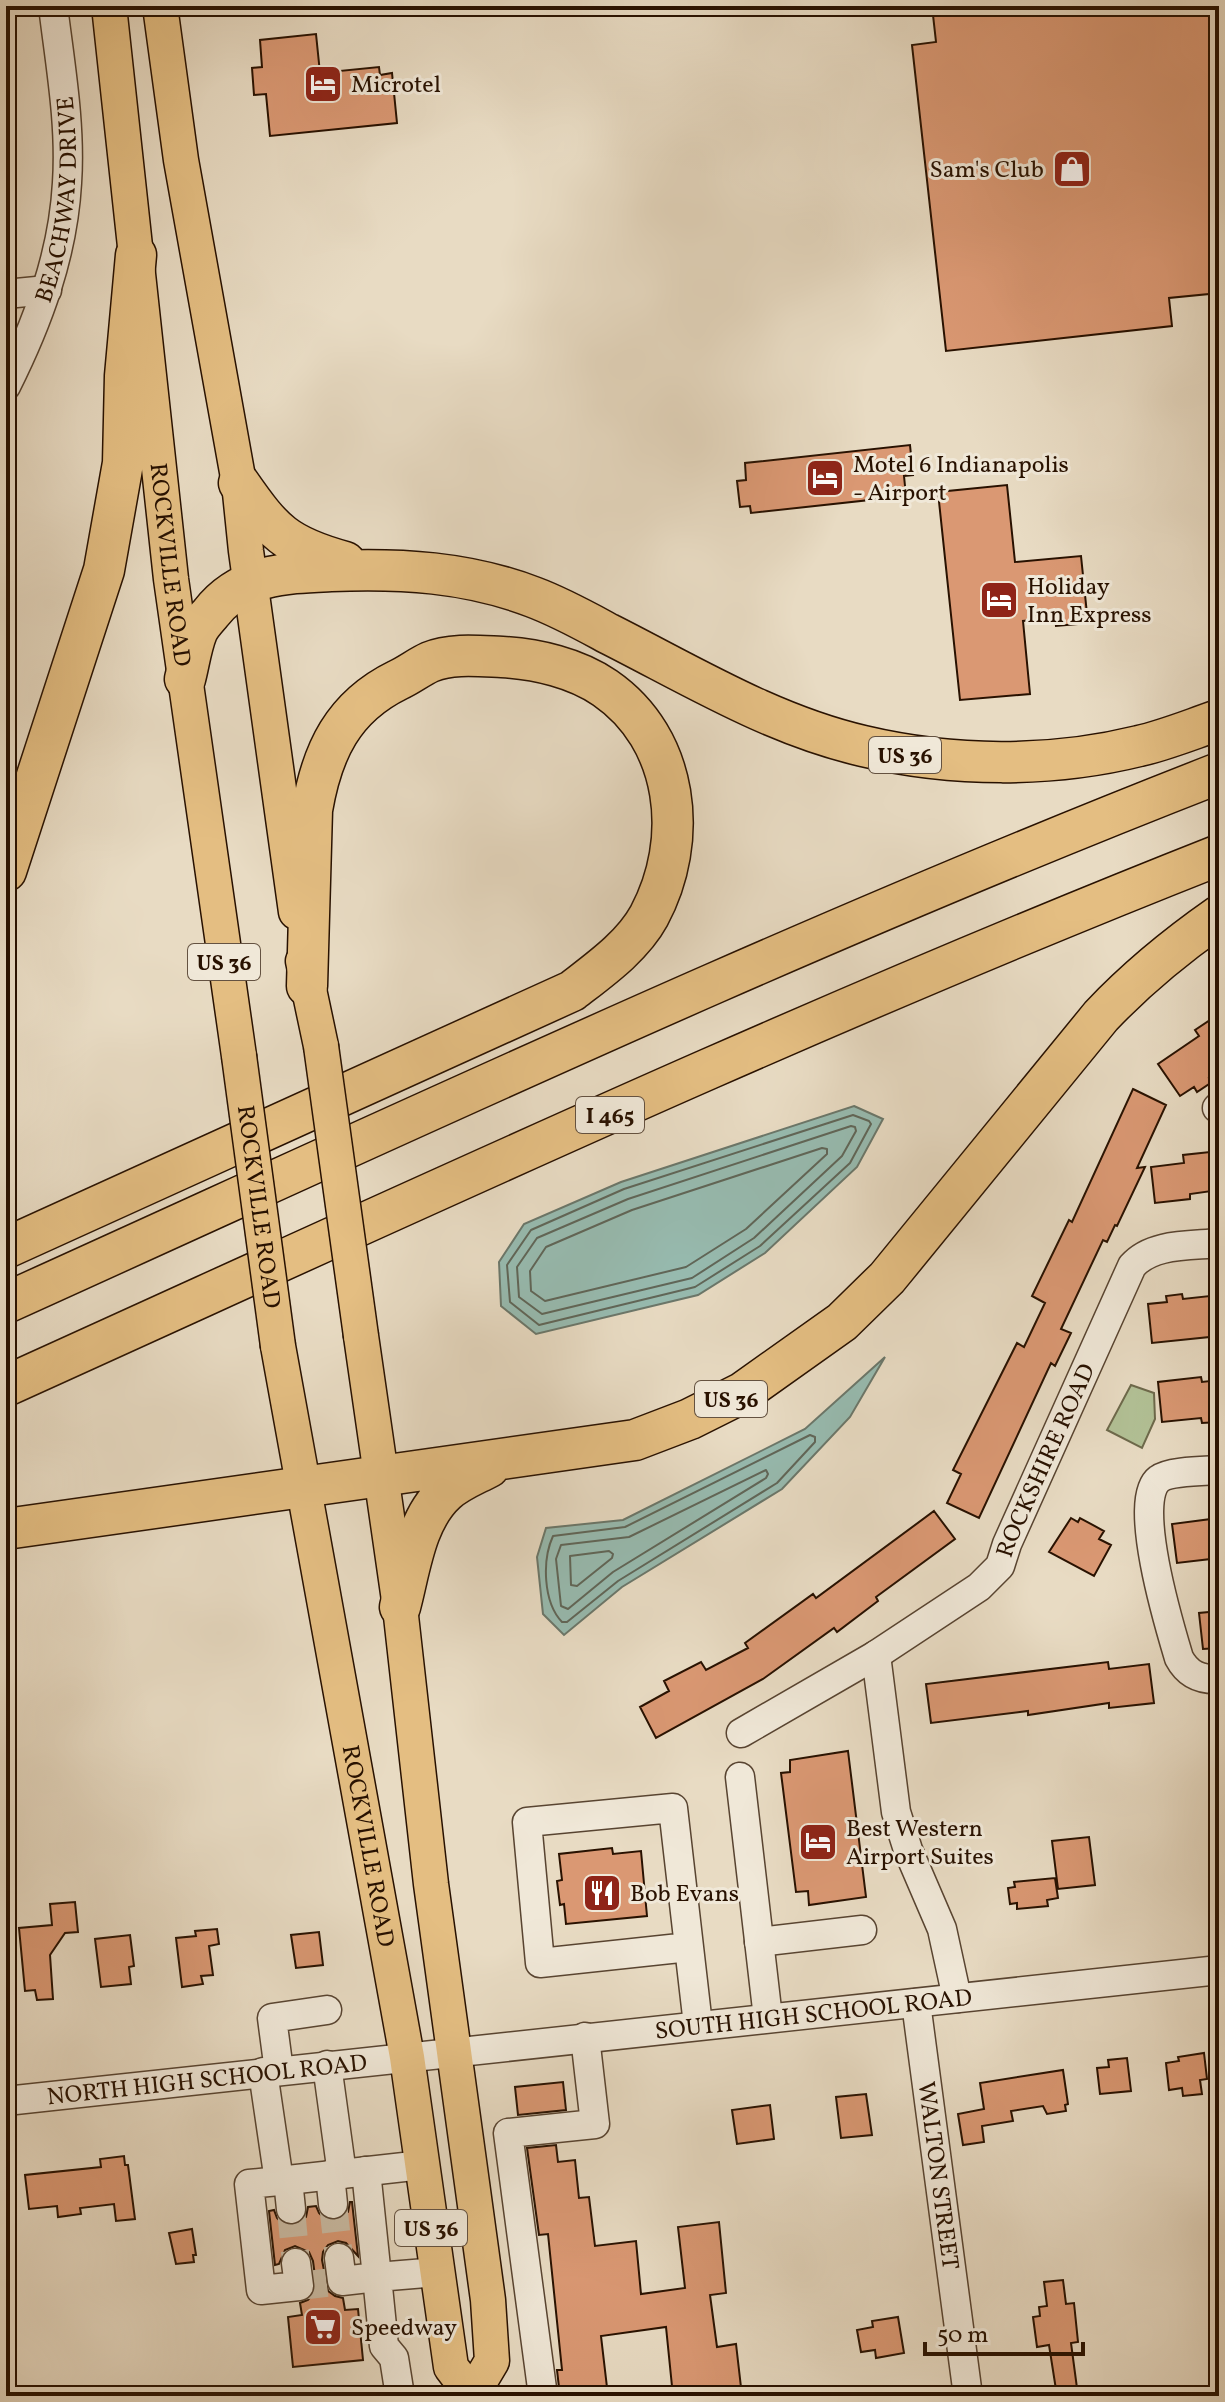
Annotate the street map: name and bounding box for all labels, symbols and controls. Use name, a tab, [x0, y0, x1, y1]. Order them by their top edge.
hotel icon: Microtel	[302, 63, 344, 105]
place label: Microtel	[351, 69, 441, 103]
street label: BEACHWAY DRIVE	[28, 95, 87, 308]
shop icon: Sam's Club	[1051, 148, 1093, 190]
place label: Sam's Club	[929, 154, 1044, 188]
place label: Motel 6 Indianapolis - Airport	[853, 449, 1069, 511]
hotel icon: Motel 6 Indianapolis - Airport	[804, 457, 846, 499]
street label: ROCKVILLE ROAD	[140, 461, 198, 669]
place label: Holiday Inn Express	[1027, 571, 1152, 633]
hotel icon: Holiday Inn Express	[978, 579, 1020, 621]
road number: US 36	[869, 737, 941, 773]
road number: US 36	[188, 944, 260, 980]
road number: I 465	[576, 1097, 644, 1133]
street label: ROCKVILLE ROAD	[227, 1103, 288, 1311]
street label: ROCKSHIRE ROAD	[989, 1359, 1105, 1562]
road number: US 36	[695, 1381, 767, 1417]
street label: ROCKVILLE ROAD	[332, 1742, 402, 1950]
place label: Best Western Airport Suites	[846, 1813, 994, 1875]
hotel icon: Best Western Airport Suites	[797, 1821, 839, 1863]
restaurant icon: Bob Evans	[581, 1872, 623, 1914]
place label: Bob Evans	[630, 1878, 739, 1912]
street label: SOUTH HIGH SCHOOL ROAD	[653, 1982, 974, 2050]
street label: NORTH HIGH SCHOOL ROAD	[45, 2047, 369, 2115]
street label: WALTON STREET	[908, 2080, 966, 2272]
road number: US 36	[395, 2210, 467, 2246]
supermarket icon: Speedway	[302, 2306, 344, 2348]
scale bar	[925, 2306, 1083, 2356]
place label: Speedway	[351, 2312, 457, 2346]
text: 50 m	[937, 2319, 989, 2353]

